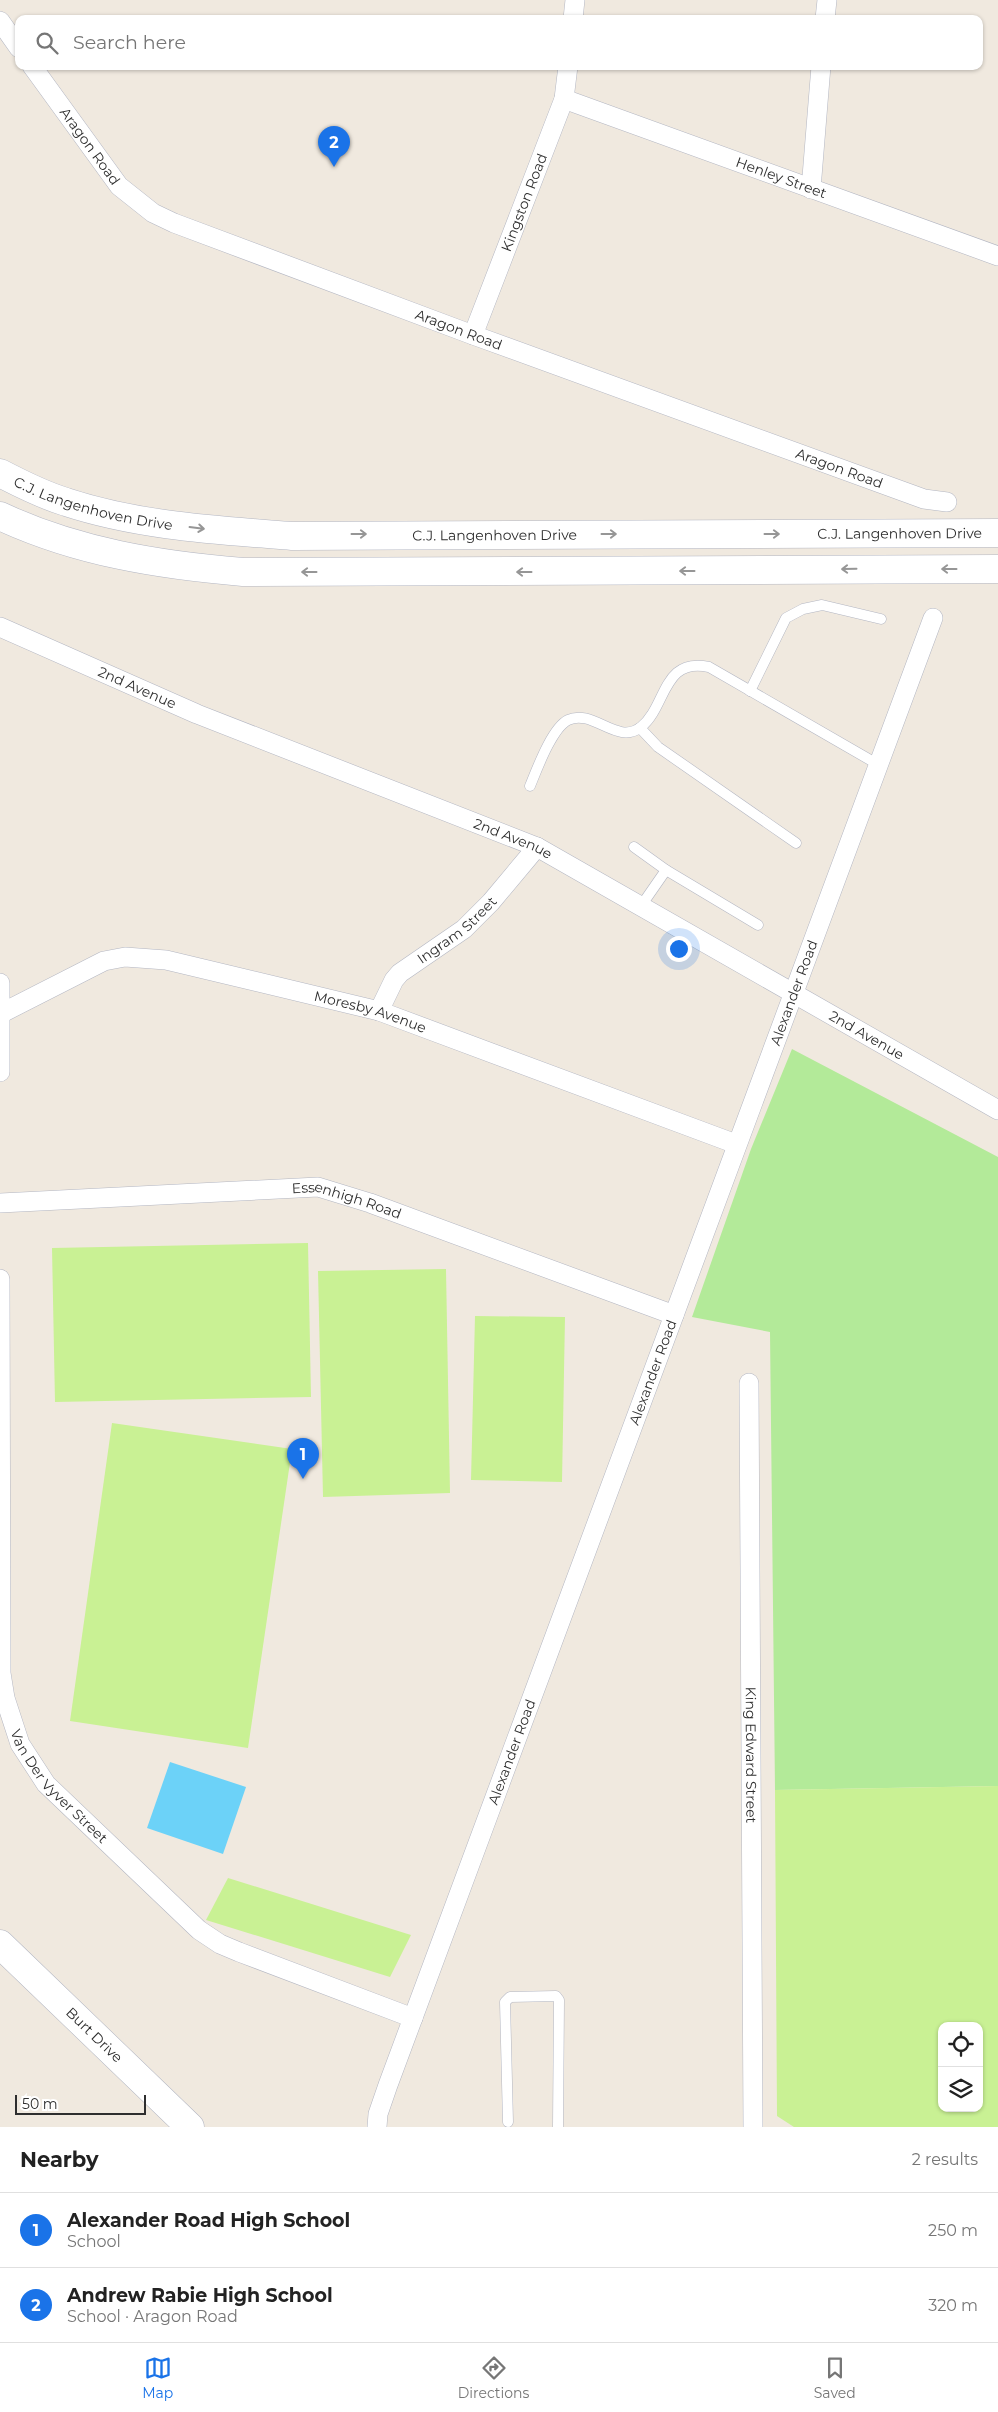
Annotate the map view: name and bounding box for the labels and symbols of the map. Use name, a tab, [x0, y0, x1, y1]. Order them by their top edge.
street label: Aragon Road	[56, 104, 124, 188]
pin: 2	[318, 126, 350, 167]
street label: Kingston Road	[497, 151, 551, 254]
street label: Henley Street	[733, 153, 829, 202]
street label: Aragon Road	[413, 305, 505, 354]
street label: Aragon Road	[793, 444, 885, 492]
street label: C.J. Langenhoven Drive	[11, 473, 174, 534]
one-way arrow	[189, 523, 205, 533]
street label: C.J. Langenhoven Drive	[817, 524, 982, 543]
street label: C.J. Langenhoven Drive	[412, 526, 577, 544]
one-way arrow	[351, 529, 367, 539]
one-way arrow	[601, 529, 617, 539]
one-way arrow	[764, 529, 780, 539]
one-way arrow	[842, 564, 858, 574]
one-way arrow	[942, 564, 958, 574]
one-way arrow	[679, 566, 696, 576]
one-way arrow	[302, 567, 318, 577]
one-way arrow	[517, 567, 533, 577]
street label: 2nd Avenue	[95, 662, 179, 713]
street label: 2nd Avenue	[471, 814, 556, 863]
street label: Ingram Street	[414, 893, 501, 968]
your location	[666, 936, 692, 962]
street label: Alexander Road	[766, 937, 822, 1048]
street label: Moresby Avenue	[312, 987, 429, 1037]
street label: 2nd Avenue	[826, 1007, 907, 1064]
street label: Essenhigh Road	[291, 1177, 404, 1223]
street label: Alexander Road	[625, 1317, 681, 1427]
pin: 1	[287, 1438, 319, 1479]
street label: King Edward Street	[742, 1687, 760, 1824]
street label: Alexander Road	[484, 1697, 540, 1807]
street label: Van Der Vyver Street	[7, 1727, 112, 1847]
street label: Burt Drive	[62, 2003, 126, 2066]
scale bar	[15, 2092, 146, 2115]

